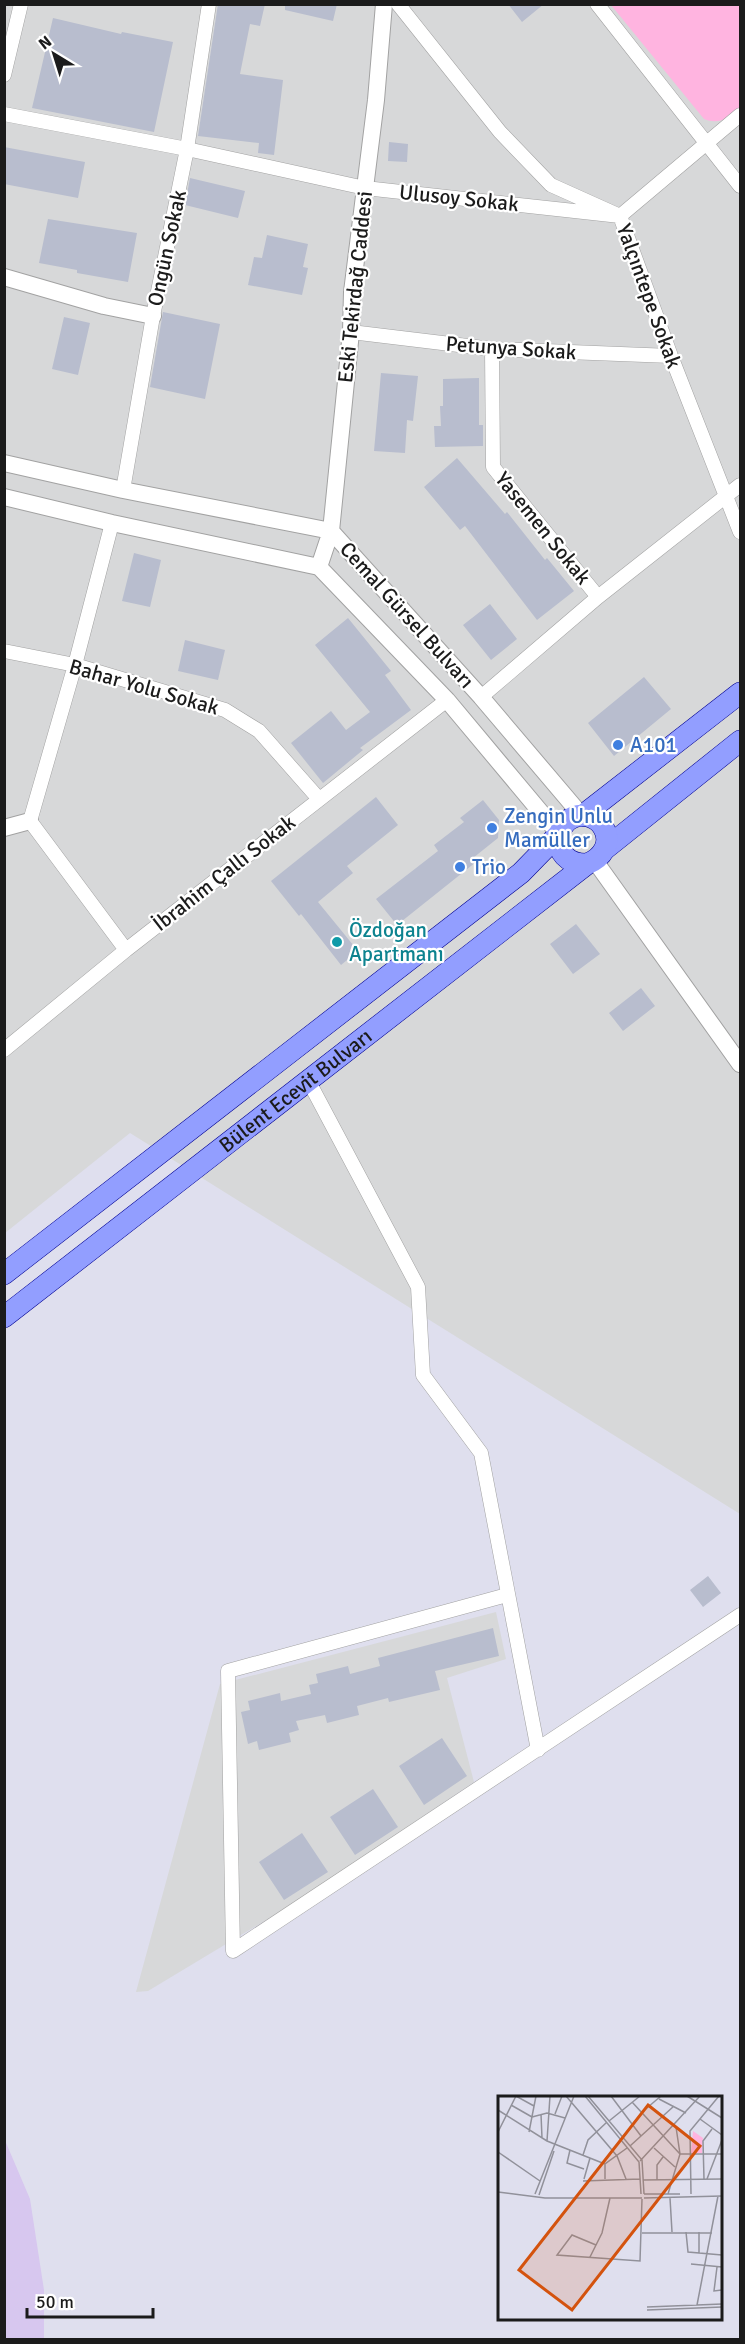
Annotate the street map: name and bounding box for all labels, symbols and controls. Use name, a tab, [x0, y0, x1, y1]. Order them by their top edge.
north arrow	[24, 24, 84, 84]
text: N	[35, 32, 56, 54]
street label: Ulusoy Sokak	[398, 179, 520, 217]
street label: Ongün Sokak	[142, 187, 192, 309]
street label: Eski Tekirdağ Caddesi	[332, 190, 378, 384]
street label: Yalçıntepe Sokak	[611, 220, 687, 372]
street label: Petunya Sokak	[445, 330, 578, 366]
street label: Yasemen Sokak	[490, 466, 597, 590]
street label: Cemal Gürsel Bulvarı	[334, 536, 480, 694]
street label: Bahar Yolu Sokak	[66, 653, 222, 721]
place label: A101	[630, 732, 677, 758]
marker: A101	[611, 738, 625, 752]
place label: Zengin Unlu Mamüller	[504, 803, 613, 853]
street label: İbrahim Çallı Sokak	[148, 809, 301, 937]
marker: Zengin Unlu Mamüller	[485, 821, 499, 835]
place label: Trio	[472, 854, 506, 880]
marker: Trio	[453, 860, 467, 874]
place label: Özdoğan Apartmanı	[349, 917, 444, 967]
marker: Özdoğan Apartmanı	[330, 935, 344, 949]
street label: Bülent Ecevit Bulvarı	[214, 1023, 377, 1158]
inset map	[498, 2096, 721, 2320]
scale bar	[27, 2281, 153, 2319]
text: 50 m	[36, 2291, 74, 2313]

